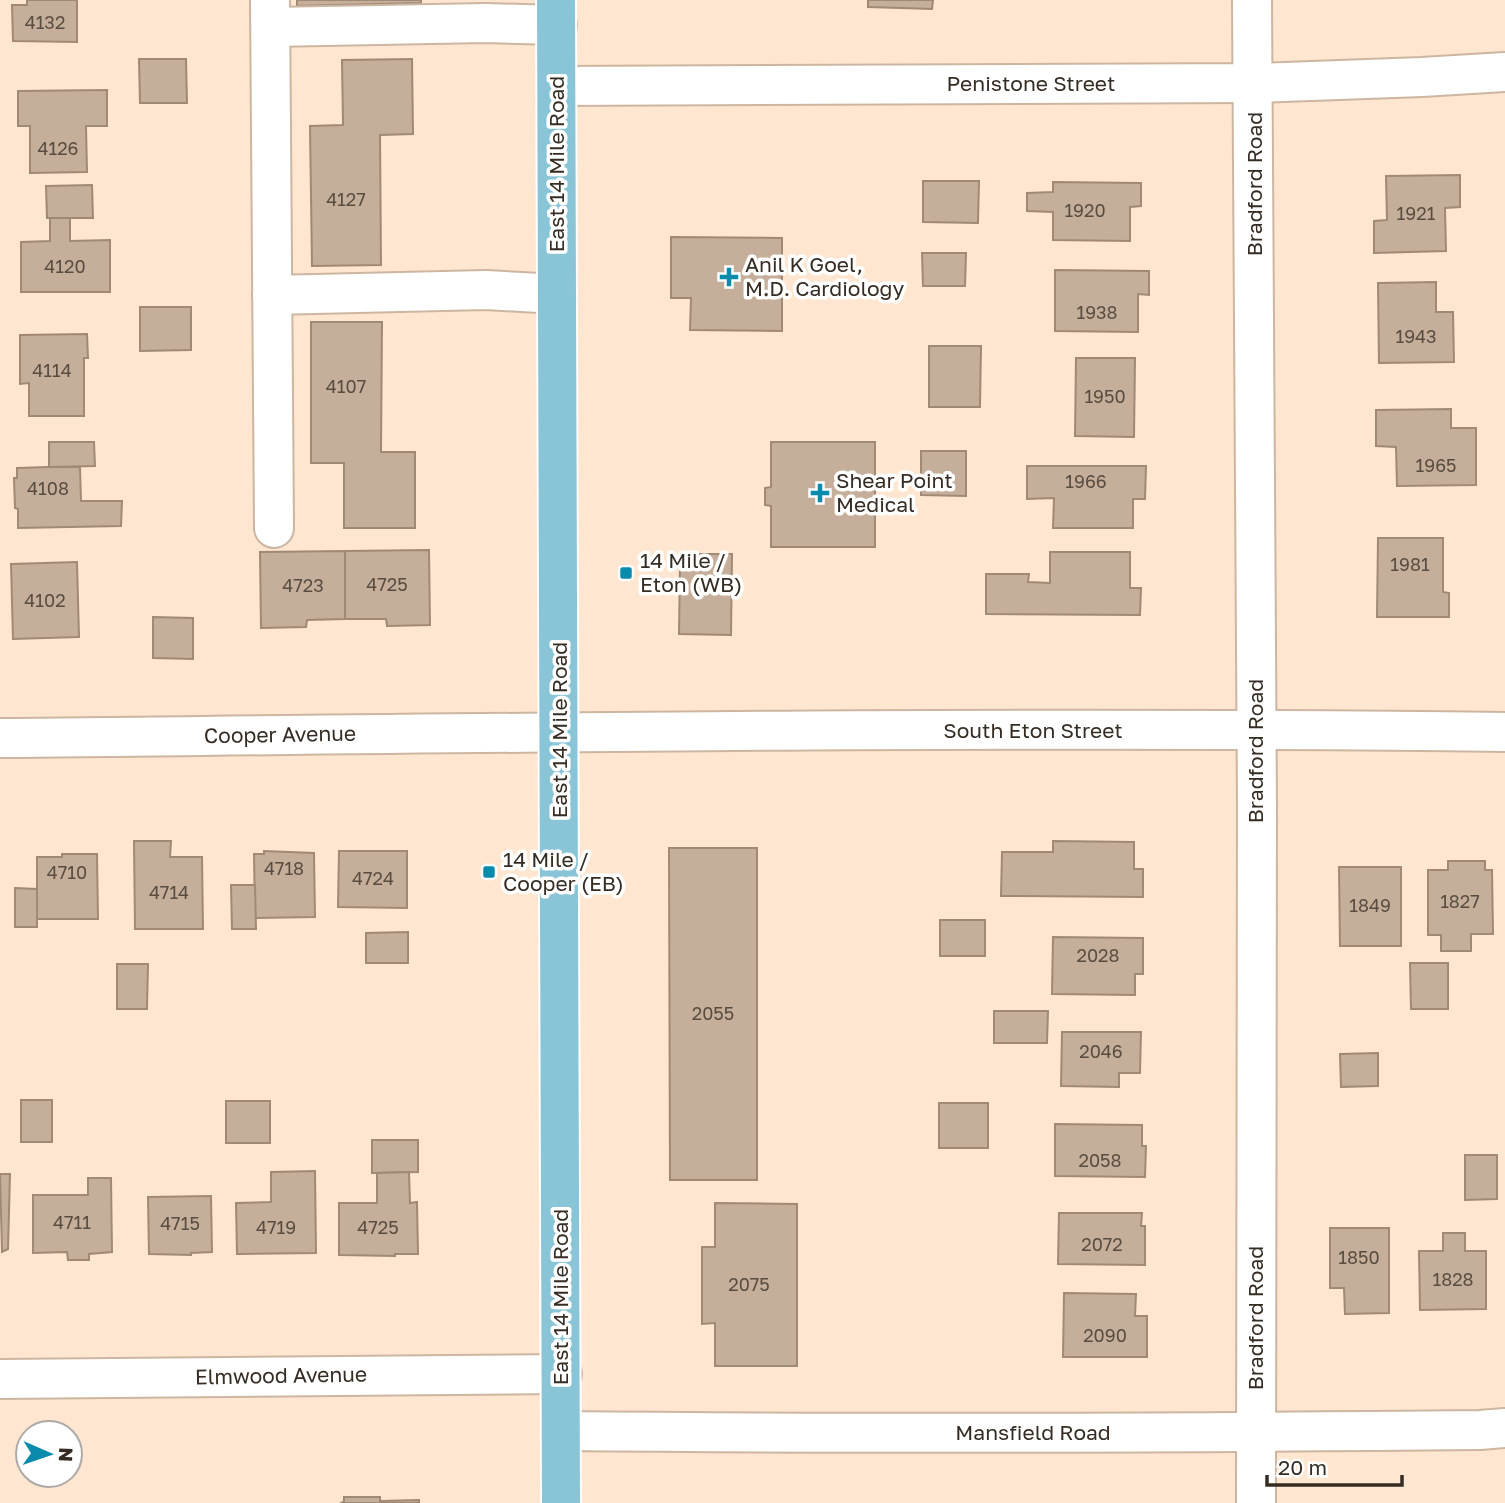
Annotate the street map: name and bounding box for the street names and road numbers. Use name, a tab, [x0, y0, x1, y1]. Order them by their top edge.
street label: Penistone Street	[947, 70, 1115, 96]
street label: East 14 Mile Road	[543, 76, 569, 252]
street label: Bradford Road	[1241, 112, 1267, 256]
street label: East 14 Mile Road	[546, 642, 572, 818]
street label: Bradford Road	[1242, 679, 1268, 823]
street label: South Eton Street	[943, 717, 1123, 743]
street label: Cooper Avenue	[204, 720, 356, 748]
street label: East 14 Mile Road	[547, 1209, 573, 1385]
street label: Bradford Road	[1242, 1246, 1268, 1390]
street label: Elmwood Avenue	[195, 1360, 367, 1390]
street label: Mansfield Road	[955, 1419, 1111, 1445]

